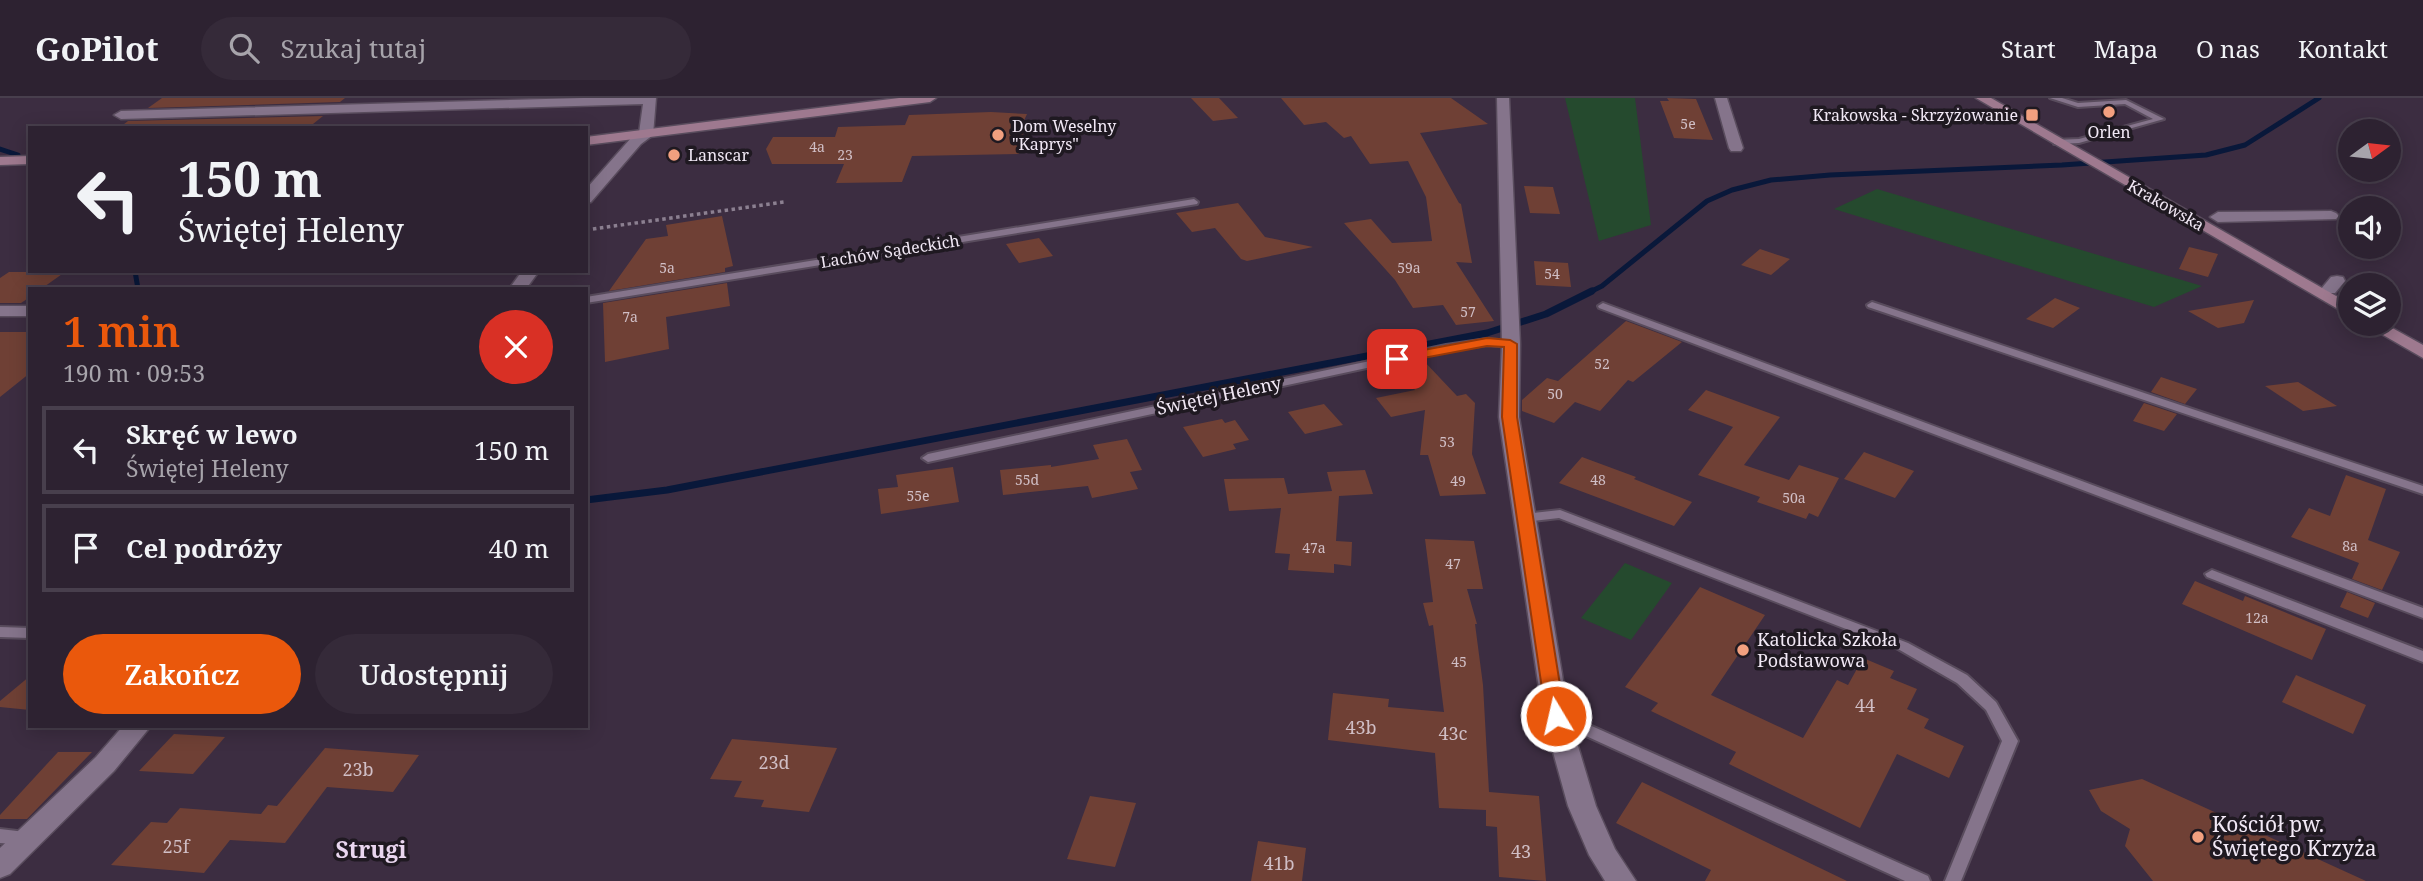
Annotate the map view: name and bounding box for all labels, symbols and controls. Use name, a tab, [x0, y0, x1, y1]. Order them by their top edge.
search box	[201, 17, 691, 80]
text: GoPilot	[35, 26, 159, 71]
icon: search	[225, 29, 263, 67]
text: Szukaj tutaj	[281, 30, 426, 66]
text: Start	[2001, 32, 2056, 65]
text: Mapa	[2094, 32, 2158, 65]
text: O nas	[2196, 32, 2260, 65]
text: Kontakt	[2298, 32, 2388, 65]
place label: Krakowska - Skrzyżowanie	[1813, 104, 2018, 126]
marker: Orlen	[2101, 104, 2117, 120]
marker: Krakowska - Skrzyżowanie	[2024, 107, 2040, 123]
house number: 5e	[1680, 114, 1696, 133]
place label: Dom Weselny "Kaprys"	[1012, 115, 1117, 155]
north arrow	[2338, 119, 2401, 182]
map controls	[2338, 119, 2401, 336]
place label: Orlen	[2087, 121, 2131, 143]
marker: Dom Weselny "Kaprys"	[990, 127, 1006, 143]
house number: 4a	[809, 137, 825, 156]
place label: Lanscar	[688, 144, 749, 166]
text: 150 m	[178, 145, 322, 211]
house number: 23	[837, 145, 853, 164]
marker: Lanscar	[666, 147, 682, 163]
icon: left	[63, 154, 154, 245]
street label: Krakowska	[2124, 174, 2208, 236]
button: sound	[2338, 196, 2401, 259]
text: Świętej Heleny	[178, 208, 404, 251]
street label: Lachów Sądeckich	[819, 229, 961, 273]
house number: 5a	[659, 258, 675, 277]
house number: 59a	[1397, 258, 1421, 277]
house number: 54	[1544, 264, 1560, 283]
button: layers	[2338, 273, 2401, 336]
text: 1 min	[63, 302, 180, 359]
house number: 57	[1460, 302, 1476, 321]
house number: 7a	[622, 307, 638, 326]
button: close	[479, 310, 553, 384]
pin	[1367, 329, 1427, 389]
icon: arrive	[1378, 340, 1416, 378]
house number: 52	[1594, 354, 1610, 373]
text: 190 m · 09:53	[63, 357, 205, 389]
street label: Świętej Heleny	[1154, 370, 1284, 420]
house number: 50	[1547, 384, 1563, 403]
text: Skręć w lewo	[126, 416, 298, 452]
icon: left	[67, 431, 105, 469]
text: 150 m	[474, 432, 549, 468]
house number: 53	[1439, 432, 1455, 451]
text: Świętej Heleny	[126, 452, 288, 484]
house number: 55d	[1015, 470, 1040, 489]
house number: 48	[1590, 470, 1606, 489]
house number: 49	[1450, 471, 1466, 490]
house number: 55e	[906, 486, 930, 505]
house number: 50a	[1782, 488, 1806, 507]
icon: arrive	[67, 529, 105, 567]
text: Cel podróży	[126, 530, 282, 566]
text: 40 m	[489, 530, 549, 566]
house number: 8a	[2342, 536, 2358, 555]
house number: 47a	[1302, 538, 1326, 557]
house number: 47	[1445, 554, 1461, 573]
house number: 12a	[2245, 608, 2269, 627]
place label: Katolicka Szkoła Podstawowa	[1757, 627, 1898, 672]
button: Zakończ	[63, 634, 301, 714]
button: Udostępnij	[315, 634, 553, 714]
marker: Katolicka Szkoła Podstawowa	[1735, 642, 1751, 658]
house number: 45	[1451, 652, 1467, 671]
position arrow	[1519, 679, 1593, 753]
house number: 44	[1855, 693, 1875, 717]
house number: 43b	[1345, 715, 1377, 739]
house number: 43c	[1439, 721, 1468, 745]
house number: 23d	[758, 750, 790, 774]
house number: 23b	[342, 757, 374, 781]
place label: Kościół pw. Świętego Krzyża	[2212, 810, 2377, 862]
marker: Kościół pw. Świętego Krzyża	[2190, 829, 2206, 845]
district label: Strugi	[336, 833, 406, 865]
house number: 25f	[163, 834, 191, 858]
house number: 43	[1511, 839, 1531, 863]
house number: 41b	[1263, 851, 1295, 875]

